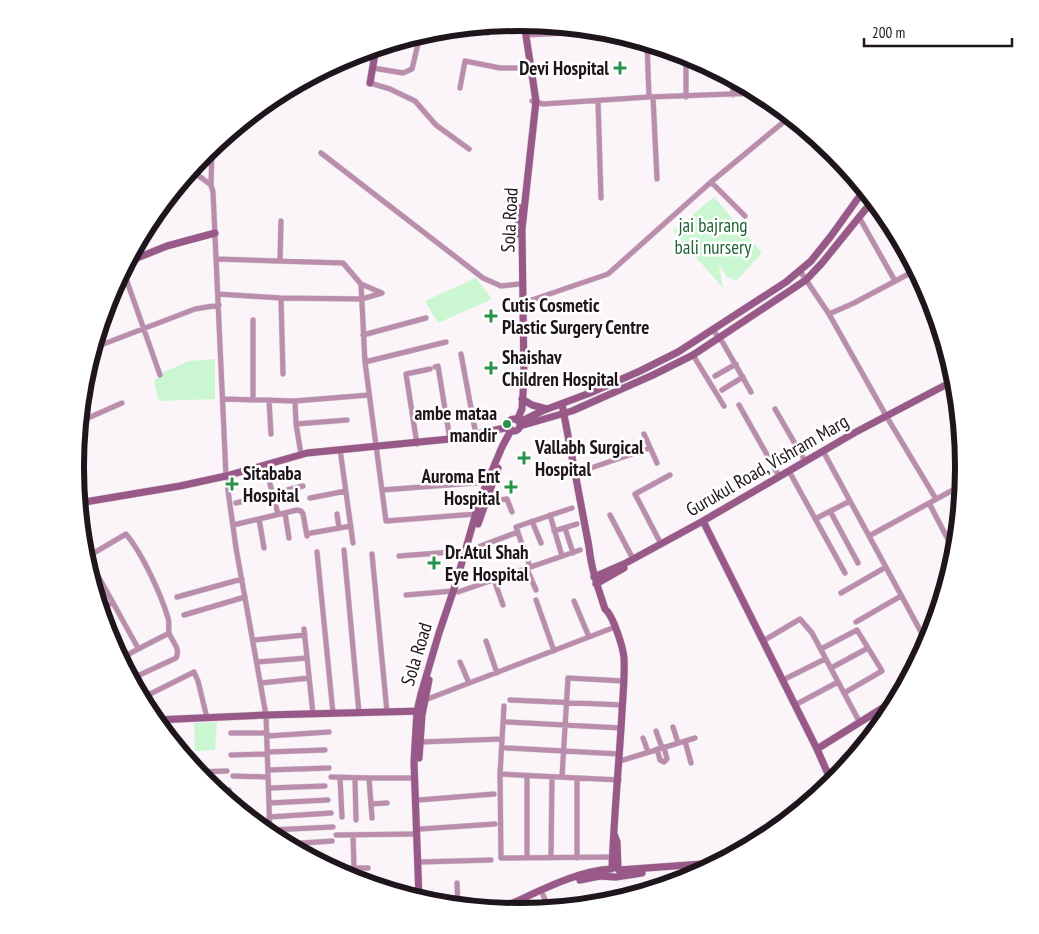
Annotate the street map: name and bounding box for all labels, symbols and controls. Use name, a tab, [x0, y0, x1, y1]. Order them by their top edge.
scale bar	[864, 15, 1012, 47]
text: 200 m	[872, 23, 905, 42]
place label: Devi Hospital	[519, 56, 609, 80]
marker: Devi Hospital	[613, 61, 627, 75]
street label: Sola Road	[495, 187, 523, 253]
park label: jai bajrang bali nursery	[675, 213, 752, 259]
place label: Cutis Cosmetic Plastic Surgery Centre	[502, 293, 649, 339]
marker: Cutis Cosmetic Plastic Surgery Centre	[484, 309, 498, 323]
place label: Shaishav Children Hospital	[502, 345, 619, 391]
marker: Shaishav Children Hospital	[484, 361, 498, 375]
place label: ambe mataa mandir	[414, 401, 497, 447]
street label: Gurukul Road, Vishram Marg	[682, 409, 852, 521]
marker: ambe mataa mandir	[501, 418, 513, 430]
place label: Vallabh Surgical Hospital	[534, 435, 644, 481]
marker: Vallabh Surgical Hospital	[517, 451, 531, 465]
place label: Sitababa Hospital	[243, 461, 302, 507]
place label: Auroma Ent Hospital	[420, 464, 500, 510]
marker: Sitababa Hospital	[225, 477, 239, 491]
marker: Auroma Ent Hospital	[504, 480, 518, 494]
place label: Dr.Atul Shah Eye Hospital	[445, 540, 529, 586]
marker: Dr.Atul Shah Eye Hospital	[427, 556, 441, 570]
street label: Sola Road	[395, 620, 437, 688]

